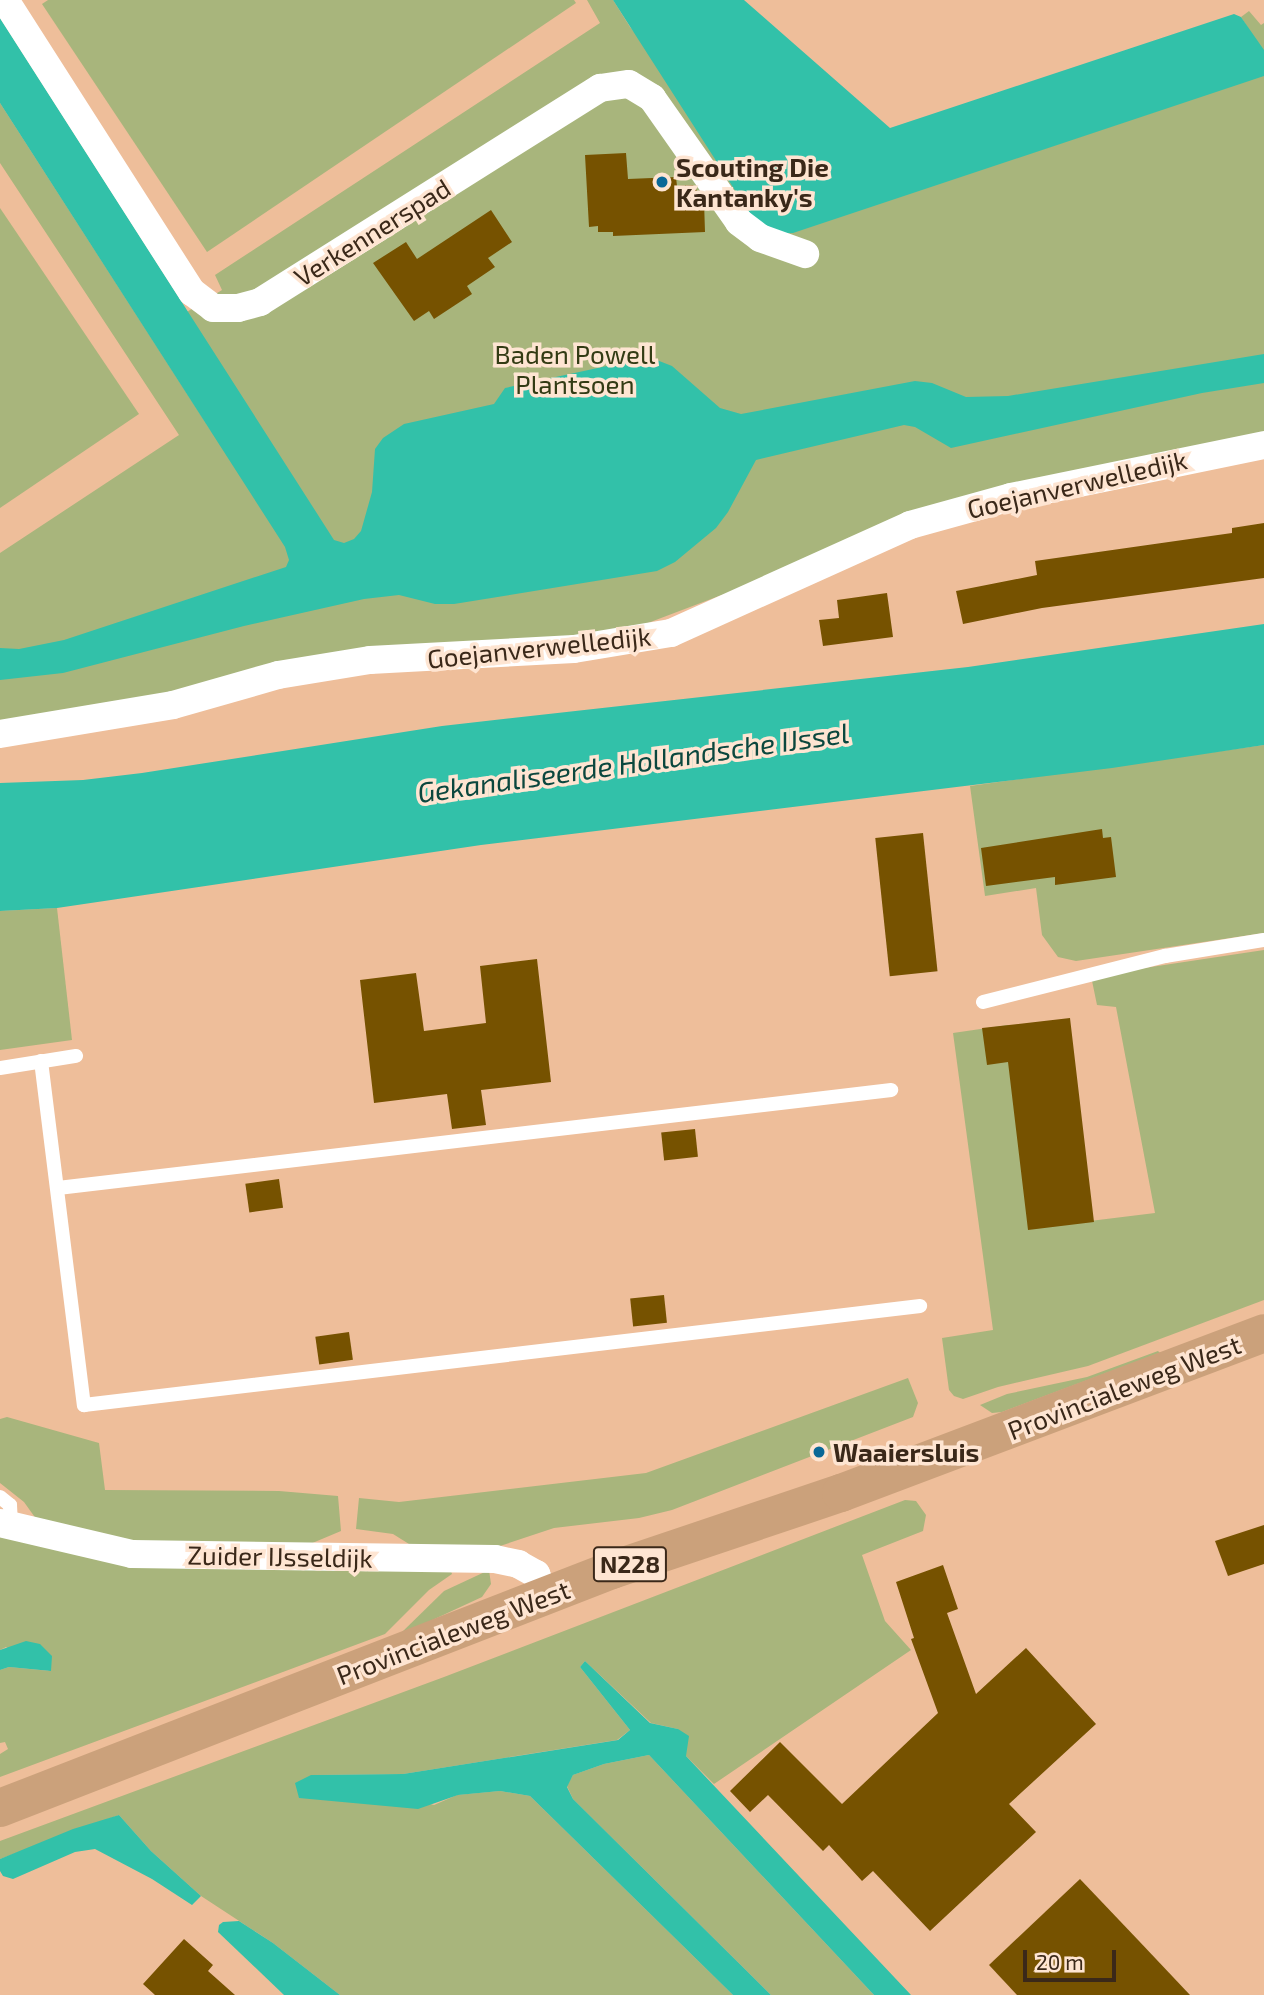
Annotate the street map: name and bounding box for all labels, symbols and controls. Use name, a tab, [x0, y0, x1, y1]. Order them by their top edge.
place label: Scouting Die Kantanky's	[676, 151, 829, 212]
street label: Verkennerspad	[288, 172, 456, 292]
marker: Scouting Die Kantanky's	[654, 174, 670, 190]
park label: Baden Powell Plantsoen	[495, 338, 655, 400]
street label: Goejanverwelledijk	[964, 444, 1190, 524]
street label: Goejanverwelledijk	[426, 620, 652, 674]
water label: Gekanaliseerde Hollandsche IJssel	[415, 715, 851, 809]
street label: Provincialeweg West	[1003, 1328, 1245, 1446]
place label: Waaiersluis	[833, 1436, 979, 1468]
marker: Waaiersluis	[811, 1444, 827, 1460]
street label: Zuider IJsseldijk	[187, 1539, 373, 1573]
road number: N228	[592, 1544, 668, 1584]
street label: Provincialeweg West	[332, 1573, 574, 1691]
scale bar	[1026, 1936, 1119, 1980]
text: 20 m	[1036, 1949, 1084, 1974]

